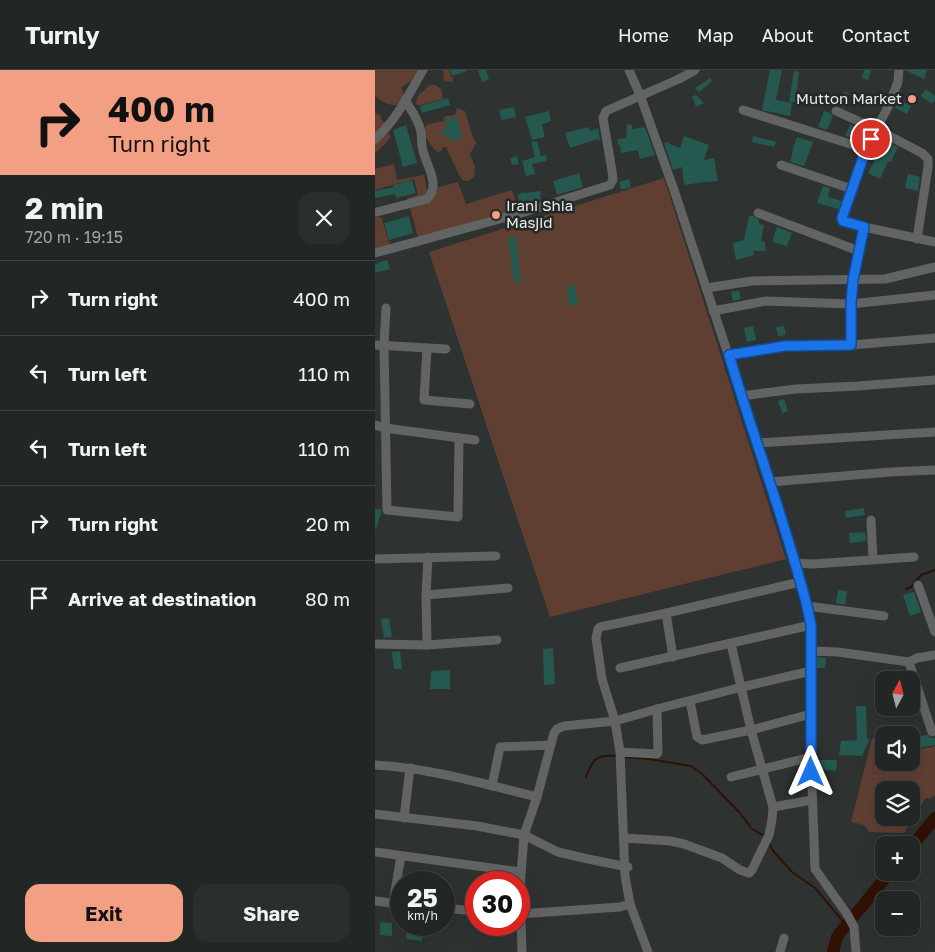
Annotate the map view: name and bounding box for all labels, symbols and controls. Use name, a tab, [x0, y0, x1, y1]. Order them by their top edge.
text: Turnly	[25, 20, 100, 49]
text: Home	[618, 24, 669, 46]
text: Map	[697, 24, 734, 46]
text: About	[762, 24, 814, 46]
text: Contact	[842, 24, 910, 46]
text: 400 m	[108, 88, 215, 130]
place label: Mutton Market	[796, 89, 902, 107]
icon: right	[25, 90, 90, 155]
marker: Mutton Market	[906, 93, 918, 105]
pin	[850, 118, 892, 160]
icon: arrive	[857, 125, 885, 153]
text: Turn right	[108, 130, 211, 157]
text: 2 min	[25, 190, 103, 226]
button: close	[298, 192, 350, 244]
place label: Irani Shia Masjid	[506, 196, 573, 231]
marker: Irani Shia Masjid	[490, 209, 502, 221]
text: 720 m · 19:15	[25, 227, 123, 247]
icon: right	[25, 284, 53, 312]
text: Turn right	[68, 287, 158, 310]
text: 400 m	[293, 287, 350, 310]
icon: left	[25, 359, 53, 387]
text: Turn left	[68, 362, 147, 385]
text: 110 m	[298, 362, 350, 385]
icon: left	[25, 434, 53, 462]
text: Turn left	[68, 437, 147, 460]
text: 110 m	[298, 437, 350, 460]
icon: right	[25, 509, 53, 537]
text: Turn right	[68, 512, 158, 535]
text: 20 m	[306, 512, 350, 535]
icon: arrive	[25, 584, 53, 612]
text: Arrive at destination	[68, 587, 256, 610]
text: 80 m	[305, 587, 350, 610]
north arrow	[875, 671, 920, 716]
map controls	[875, 671, 920, 936]
button: sound	[875, 726, 920, 771]
position arrow	[784, 745, 836, 797]
button: layers	[875, 781, 920, 826]
button: +	[875, 836, 920, 881]
speed limit sign: 30	[465, 871, 530, 936]
text: 25	[407, 882, 438, 913]
button: Exit	[25, 884, 183, 942]
button: Share	[193, 884, 350, 942]
button: −	[875, 891, 920, 936]
text: km/h	[407, 908, 438, 923]

